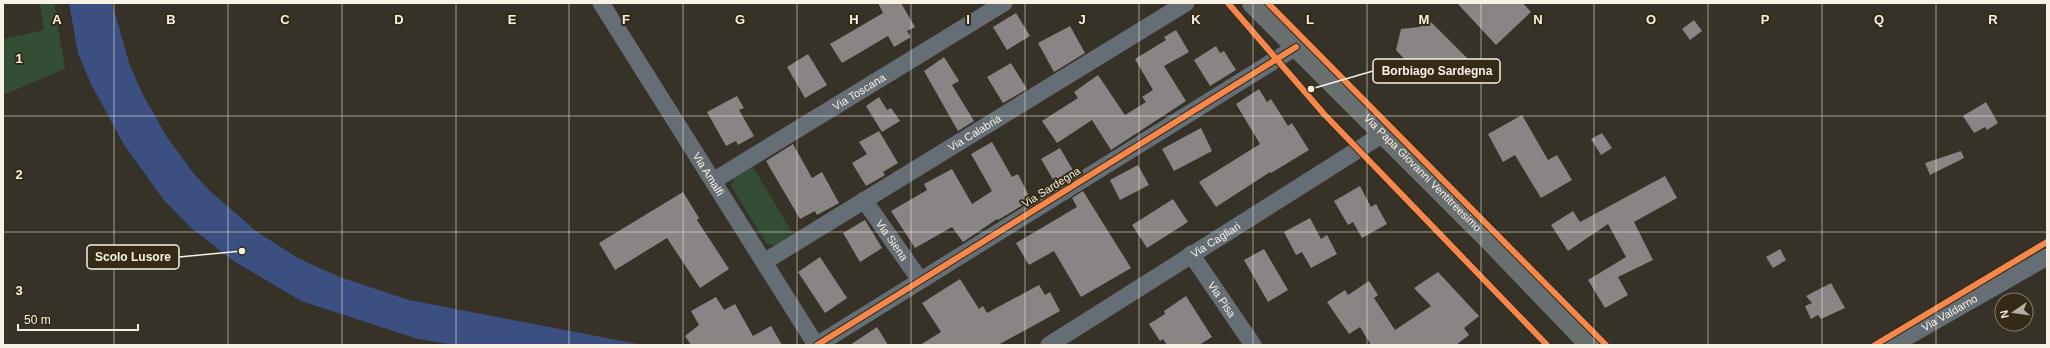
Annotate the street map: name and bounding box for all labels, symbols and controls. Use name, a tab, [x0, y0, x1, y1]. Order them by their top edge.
text: A	[52, 12, 62, 27]
text: B	[166, 12, 176, 27]
text: C	[280, 12, 290, 27]
text: D	[394, 12, 404, 27]
text: E	[508, 12, 517, 27]
text: F	[622, 12, 630, 27]
text: G	[735, 12, 745, 27]
text: H	[849, 12, 859, 27]
text: I	[966, 12, 970, 27]
text: J	[1078, 12, 1086, 27]
text: K	[1191, 12, 1201, 27]
text: L	[1306, 12, 1314, 27]
text: M	[1419, 12, 1429, 27]
text: N	[1533, 12, 1543, 27]
text: O	[1646, 12, 1656, 27]
text: P	[1761, 12, 1770, 27]
text: Q	[1874, 12, 1884, 27]
text: R	[1988, 12, 1998, 27]
text: 1	[15, 51, 23, 66]
callout: Borbiago Sardegna	[1373, 59, 1500, 83]
text: Borbiago Sardegna	[1382, 64, 1493, 78]
street label: Via Toscana	[830, 71, 888, 112]
street label: Via Calabria	[946, 112, 1004, 154]
street label: Via Papa Giovanni Ventitreesimo	[1362, 112, 1484, 234]
street label: Via Amalfi	[690, 150, 727, 198]
street label: Via Sardegna	[1020, 164, 1083, 210]
text: 2	[15, 167, 23, 182]
street label: Via Siena	[874, 217, 911, 264]
street label: Via Cagliari	[1189, 220, 1242, 260]
callout: Scolo Lusore	[87, 245, 179, 269]
text: Scolo Lusore	[95, 250, 171, 264]
street label: Via Pisa	[1206, 279, 1239, 320]
text: 3	[15, 283, 23, 298]
street label: Via Valdarno	[1920, 292, 1979, 333]
north arrow	[1994, 292, 2034, 332]
scale bar	[18, 306, 138, 332]
text: N	[1998, 309, 2011, 319]
text: 50 m	[24, 313, 51, 327]

